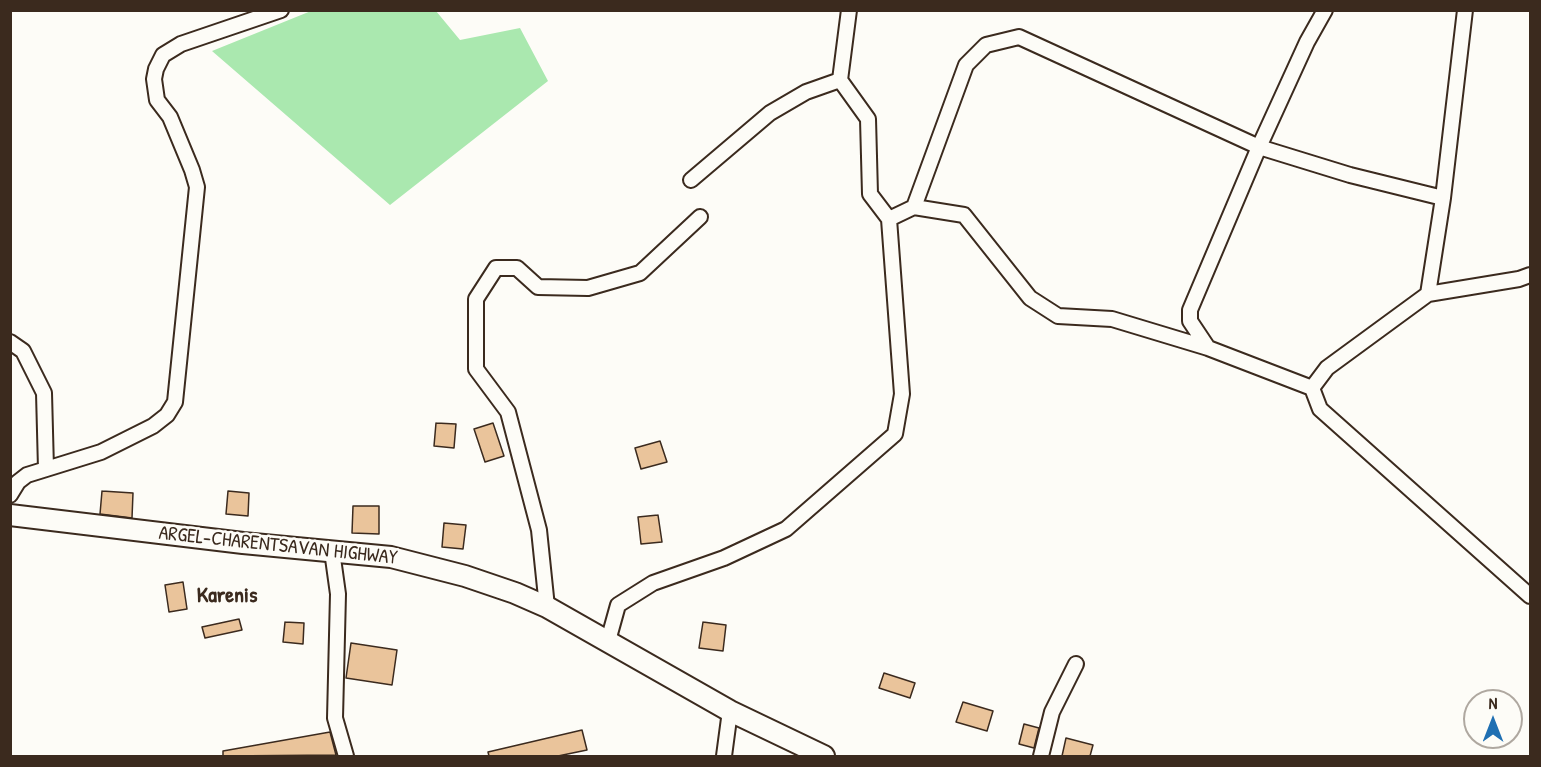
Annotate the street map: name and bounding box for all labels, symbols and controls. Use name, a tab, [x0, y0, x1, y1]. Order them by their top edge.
street label: ARGEL-CHARENTSAVAN HIGHWAY	[157, 522, 399, 570]
district label: Karenis	[197, 583, 257, 609]
north arrow	[1463, 689, 1523, 749]
text: N	[1489, 692, 1497, 714]

